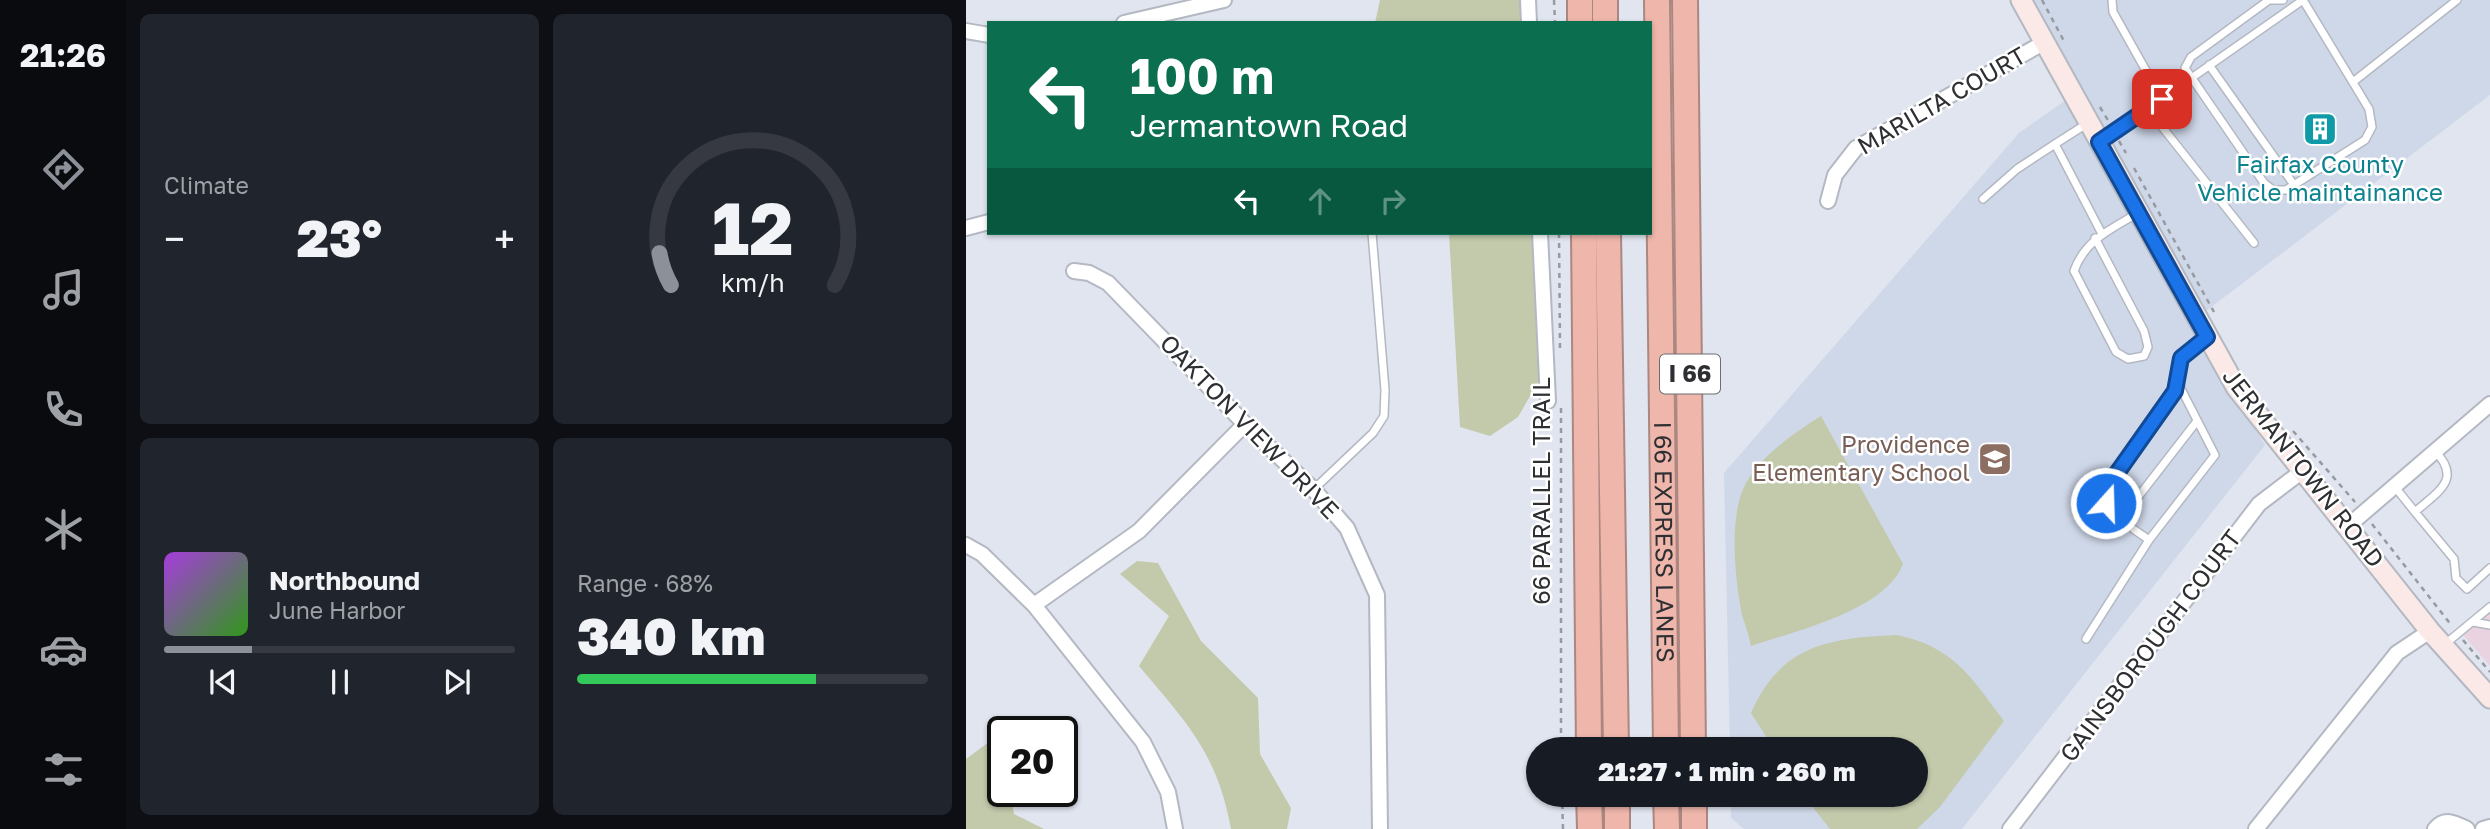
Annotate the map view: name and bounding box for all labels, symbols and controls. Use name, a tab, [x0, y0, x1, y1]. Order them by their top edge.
text: 21:26	[20, 36, 106, 74]
street label: MARILTA COURT	[1852, 40, 2031, 160]
text: 100 m	[1130, 46, 1274, 105]
icon: left	[1015, 49, 1106, 140]
pin	[2132, 69, 2192, 129]
icon: arrive	[2143, 80, 2181, 118]
text: Jermantown Road	[1130, 106, 1408, 144]
building icon: Fairfax County Vehicle maintainance	[2301, 110, 2339, 148]
icon: directions	[39, 145, 88, 194]
place label: Fairfax County Vehicle maintainance	[2197, 149, 2443, 206]
text: Climate	[164, 171, 249, 199]
icon: left	[1228, 182, 1266, 220]
icon: ahead	[1301, 182, 1339, 220]
icon: right	[1374, 182, 1412, 220]
text: 12	[712, 184, 793, 271]
text: 23°	[297, 206, 382, 268]
text: −	[164, 216, 185, 261]
text: +	[494, 216, 515, 261]
icon: music	[39, 265, 88, 314]
text: km/h	[721, 267, 784, 298]
street label: OAKTON VIEW DRIVE	[1155, 328, 1346, 524]
road number: I 66	[1660, 354, 1720, 394]
street label: JERMANTOWN ROAD	[2217, 362, 2391, 573]
street label: 66 PARALLEL TRAIL	[1526, 377, 1555, 605]
icon: phone	[39, 385, 88, 434]
street label: I 66 EXPRESS LANES	[1649, 421, 1681, 663]
place label: Providence Elementary School	[1752, 429, 1970, 486]
school or university icon: Providence Elementary School	[1976, 440, 2014, 478]
position arrow	[2069, 466, 2143, 540]
icon: climate	[39, 505, 88, 554]
street label: GAINSBOROUGH COURT	[2053, 523, 2247, 767]
text: Northbound	[269, 565, 420, 596]
text: Range · 68%	[577, 569, 713, 597]
text: June Harbor	[269, 596, 405, 624]
text: 340 km	[577, 604, 765, 666]
icon: car	[39, 625, 88, 674]
icon: previous	[204, 663, 242, 701]
icon: pause	[321, 663, 359, 701]
icon: next	[438, 663, 476, 701]
speed limit sign: 20	[987, 716, 1078, 807]
icon: filters	[39, 745, 88, 794]
text: 21:27 · 1 min · 260 m	[1598, 756, 1856, 787]

